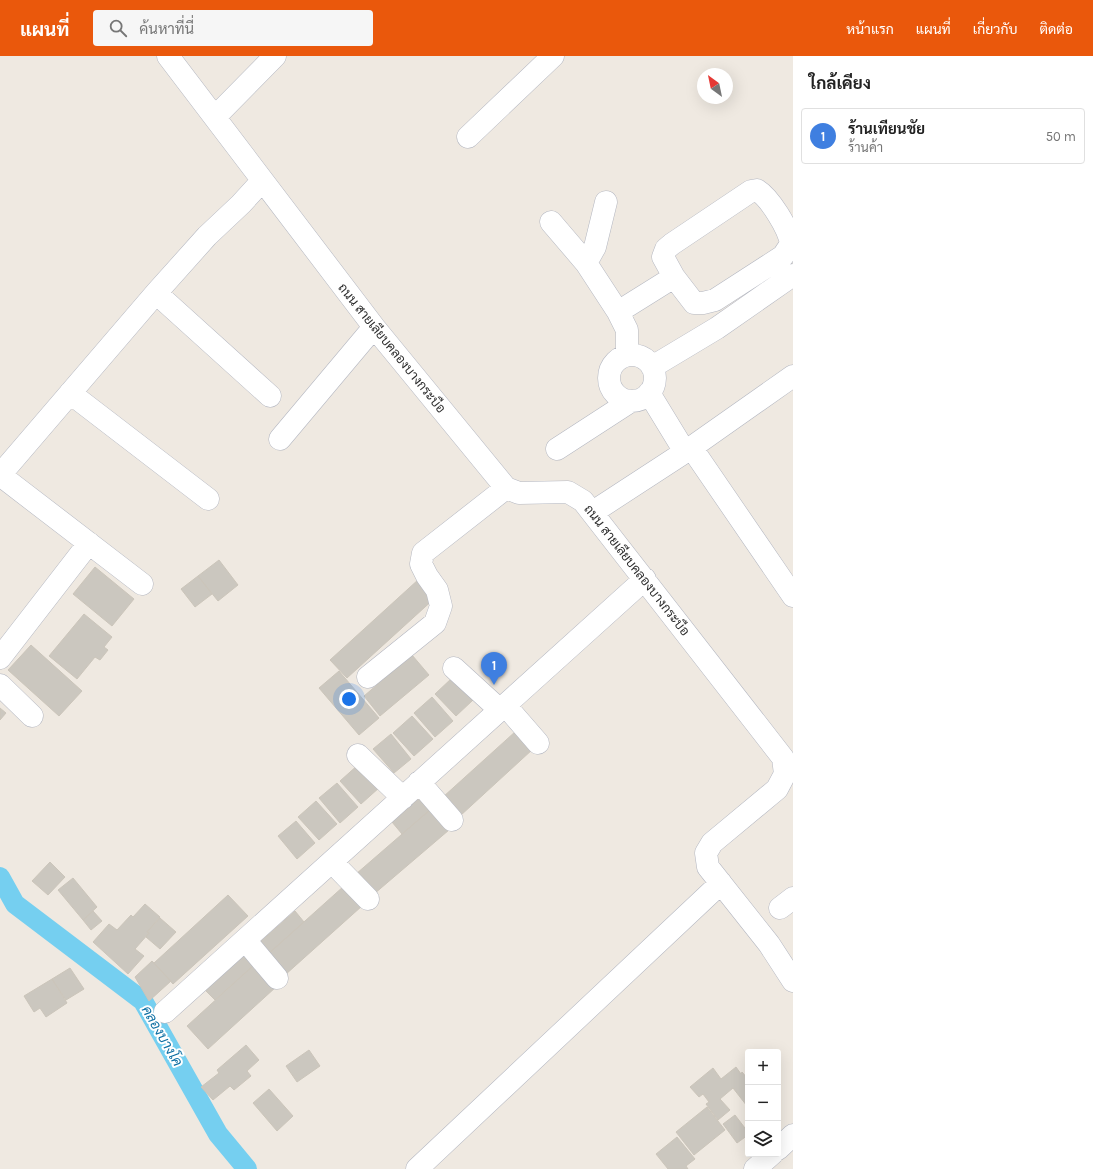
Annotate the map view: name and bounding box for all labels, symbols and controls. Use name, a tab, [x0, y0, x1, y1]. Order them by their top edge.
search box	[93, 10, 373, 46]
icon: search	[107, 17, 129, 39]
text: แผนที่	[20, 19, 69, 41]
text: ค้นหาที่นี่	[139, 20, 194, 38]
text: หน้าแรก	[846, 21, 894, 38]
text: แผนที่	[916, 21, 951, 38]
text: เกี่ยวกับ	[973, 21, 1017, 38]
text: ติดต่อ	[1039, 21, 1073, 38]
north arrow	[697, 68, 733, 104]
text: ใกล้เคียง	[809, 73, 871, 93]
text: ร้านเทียนชัย	[848, 120, 925, 138]
text: 1	[821, 129, 825, 144]
text: 50 m	[1046, 129, 1076, 144]
text: ร้านค้า	[848, 140, 883, 155]
street label: ถนน สายเลียบคลองบางกระบือ	[335, 279, 450, 416]
street label: ถนน สายเลียบคลองบางกระบือ	[581, 500, 694, 638]
pin: 1	[481, 652, 507, 685]
your location	[339, 689, 359, 709]
water label: คลองบางโค	[138, 1003, 186, 1069]
map controls	[745, 1049, 781, 1157]
button: +	[745, 1049, 781, 1085]
button: −	[745, 1085, 781, 1121]
button: layers	[745, 1121, 781, 1157]

